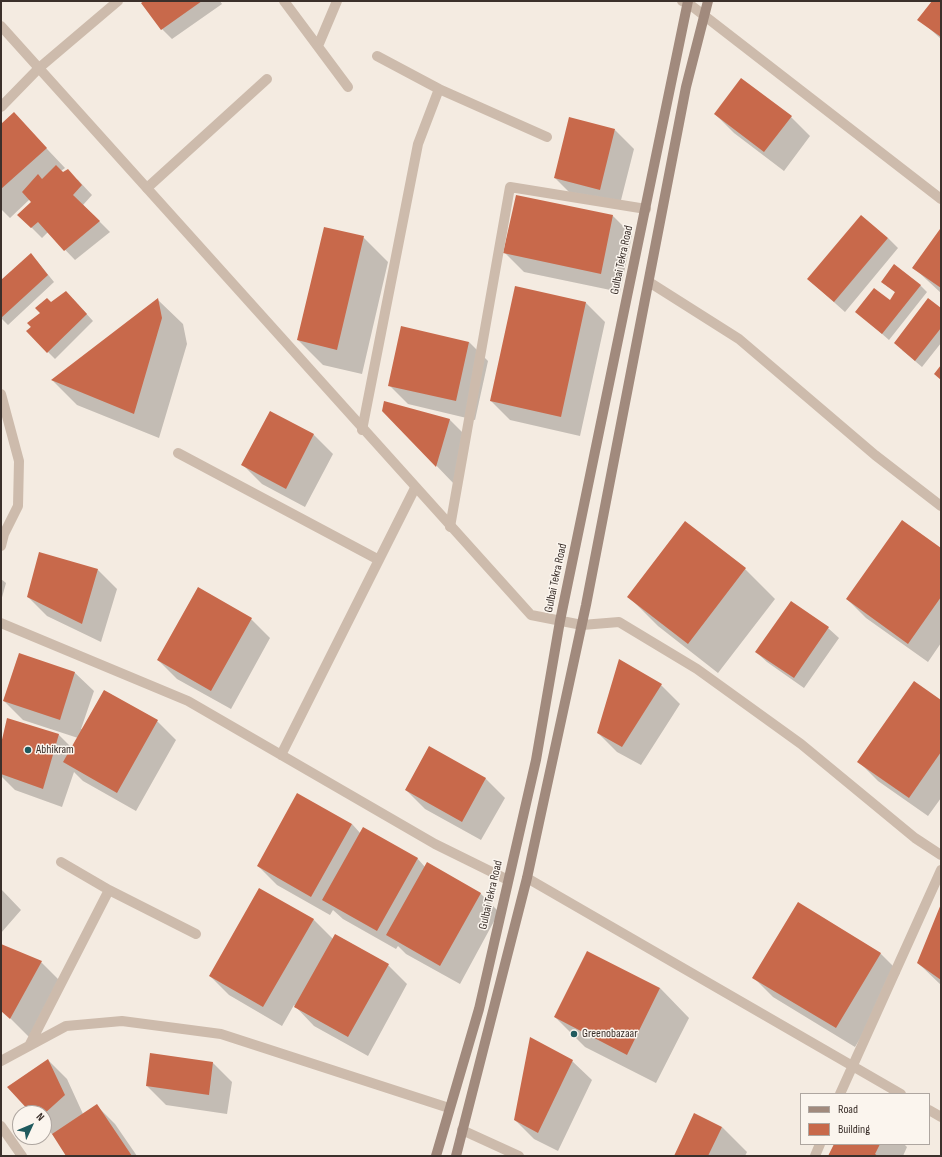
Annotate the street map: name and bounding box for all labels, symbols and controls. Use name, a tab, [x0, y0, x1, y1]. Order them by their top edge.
street label: Gulbai Tekra Road	[608, 224, 636, 296]
street label: Gulbai Tekra Road	[542, 542, 570, 614]
place label: Abhikram	[36, 743, 74, 757]
marker: Abhikram	[23, 745, 33, 755]
street label: Gulbai Tekra Road	[476, 859, 506, 931]
place label: Greenobazaar	[582, 1027, 638, 1041]
marker: Greenobazaar	[569, 1029, 579, 1039]
legend	[800, 1093, 930, 1145]
text: Road	[838, 1102, 858, 1117]
north arrow	[12, 1105, 52, 1145]
text: N	[34, 1110, 47, 1124]
text: Building	[838, 1122, 870, 1137]

